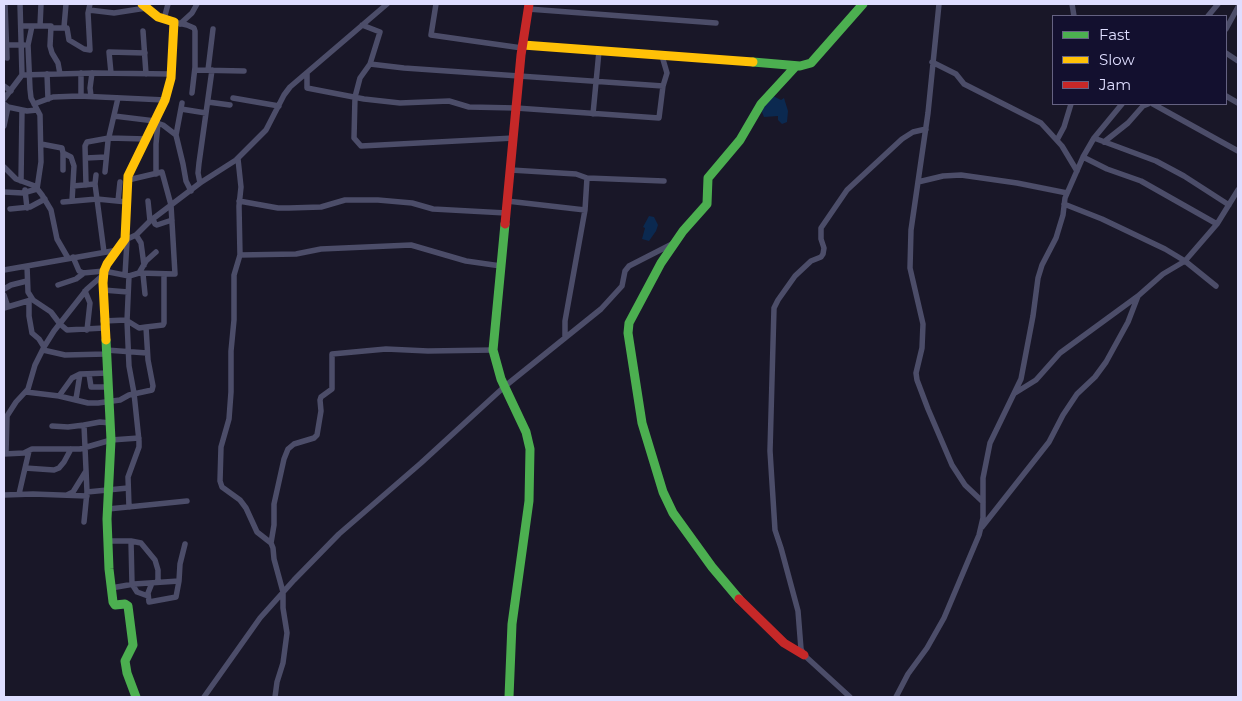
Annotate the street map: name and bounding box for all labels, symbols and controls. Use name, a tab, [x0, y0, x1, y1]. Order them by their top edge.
legend	[1052, 15, 1227, 105]
text: Fast	[1099, 25, 1130, 44]
text: Slow	[1099, 50, 1135, 69]
text: Jam	[1099, 75, 1131, 94]

